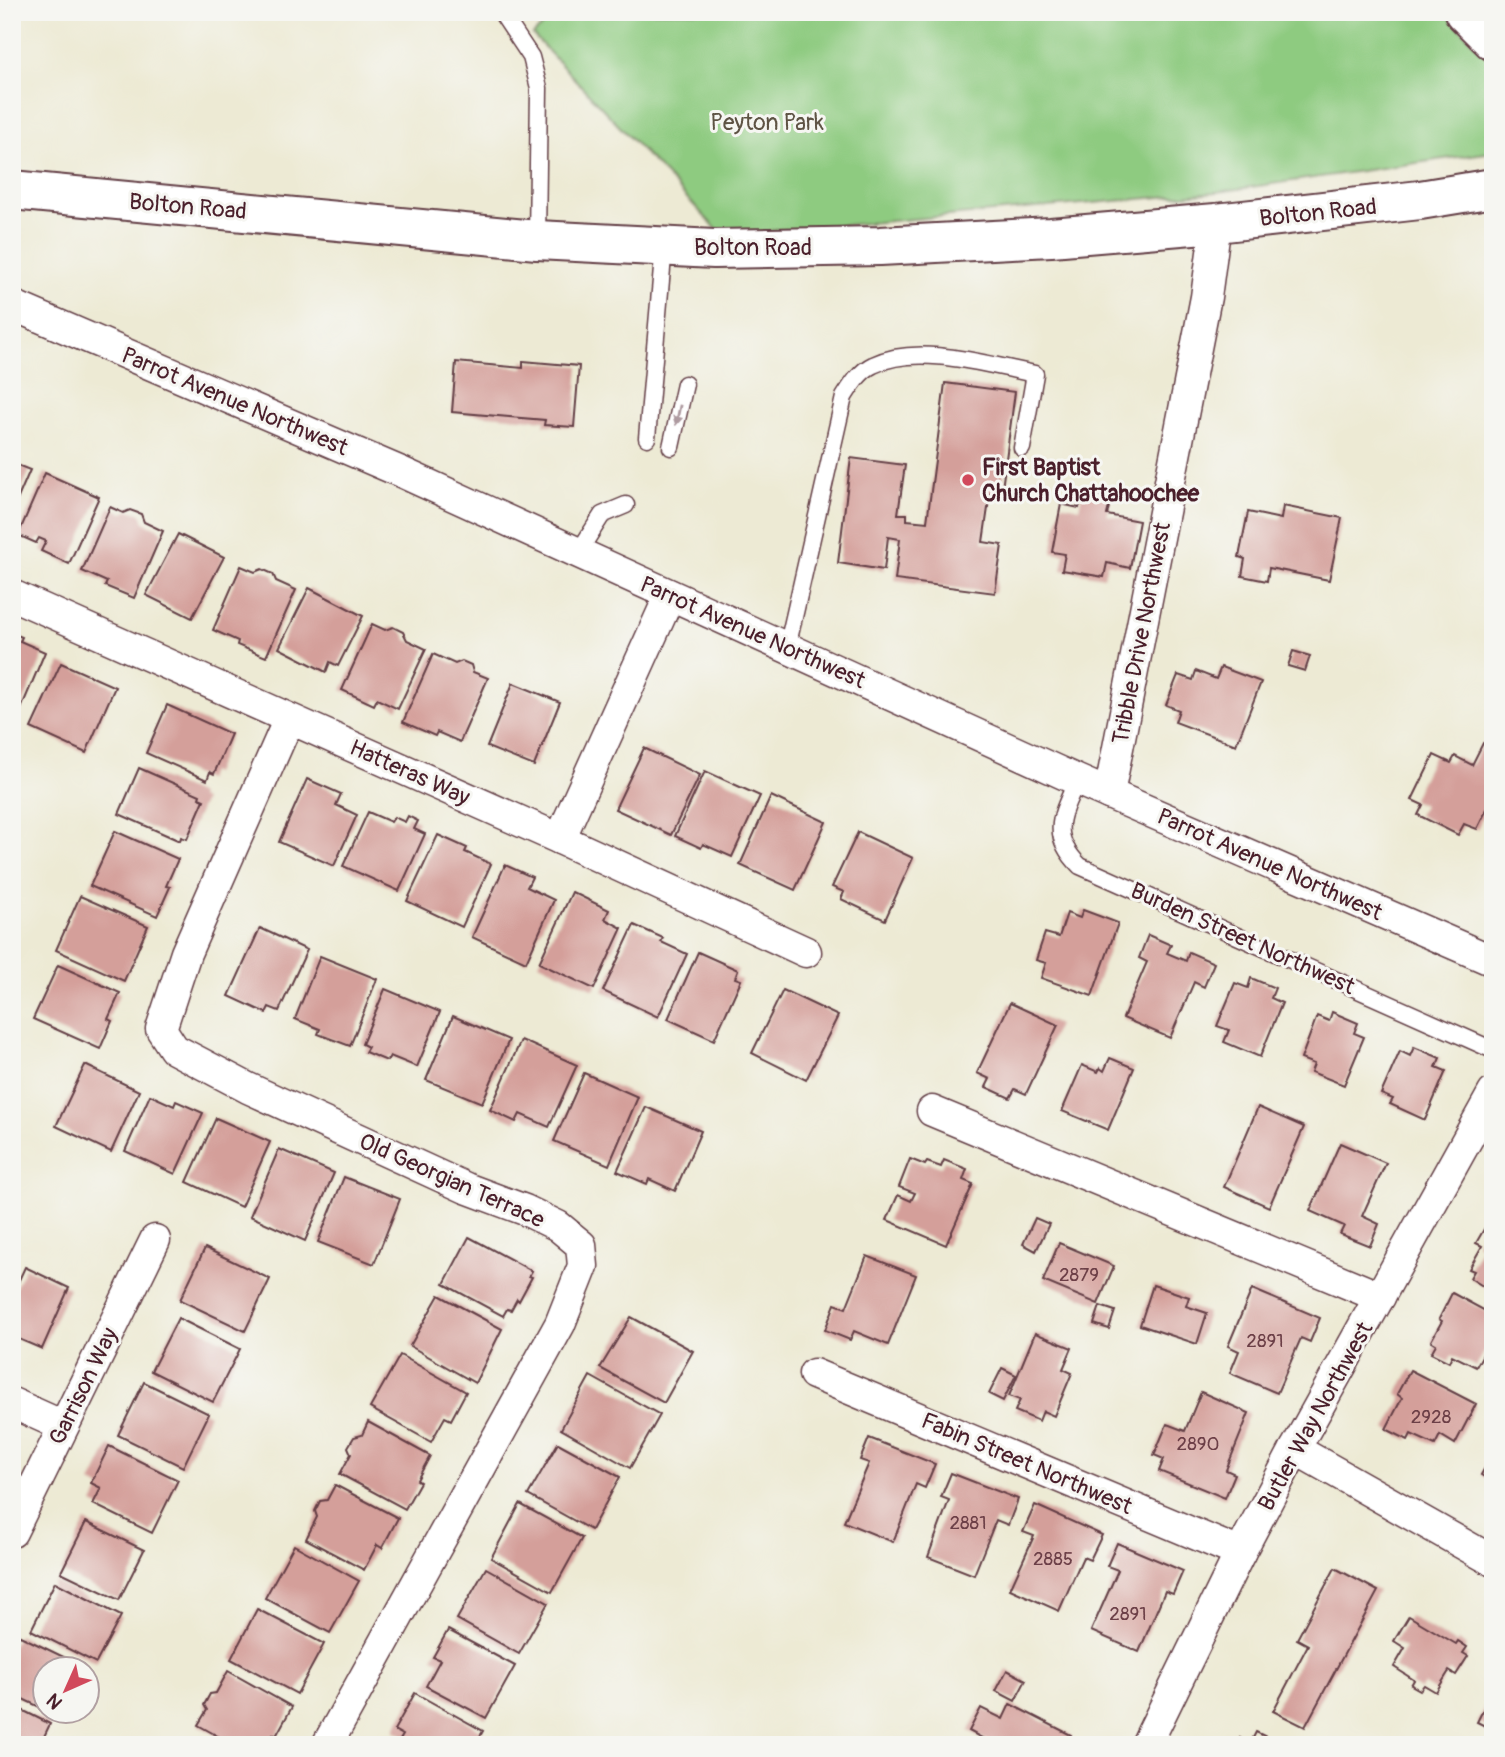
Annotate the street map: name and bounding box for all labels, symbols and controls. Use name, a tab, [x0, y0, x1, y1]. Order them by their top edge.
park label: Peyton Park	[710, 108, 824, 137]
street label: Bolton Road	[128, 187, 248, 226]
street label: Bolton Road	[1258, 192, 1378, 233]
street label: Bolton Road	[694, 233, 812, 262]
street label: Parrot Avenue Northwest	[117, 341, 353, 463]
one-way arrow	[673, 404, 684, 426]
place label: First Baptist Church Chattahoochee	[982, 453, 1200, 508]
marker: First Baptist Church Chattahoochee	[960, 472, 976, 488]
street label: Tribble Drive Northwest	[1106, 519, 1177, 747]
street label: Parrot Avenue Northwest	[636, 570, 870, 695]
street label: Hatteras Way	[345, 733, 475, 812]
street label: Parrot Avenue Northwest	[1153, 802, 1387, 927]
street label: Burden Street Northwest	[1126, 876, 1360, 1001]
street label: Old Georgian Terrace	[355, 1127, 550, 1235]
house number: 2879	[1059, 1263, 1099, 1287]
street label: Butler Way Northwest	[1251, 1316, 1380, 1516]
street label: Garrison Way	[43, 1323, 124, 1450]
house number: 2891	[1246, 1329, 1284, 1353]
house number: 2928	[1411, 1405, 1451, 1429]
street label: Fabin Street Northwest	[917, 1406, 1137, 1521]
house number: 2890	[1177, 1432, 1219, 1456]
house number: 2881	[949, 1511, 987, 1535]
house number: 2885	[1033, 1547, 1073, 1571]
house number: 2891	[1109, 1602, 1147, 1626]
north arrow	[32, 1656, 102, 1726]
text: N	[42, 1688, 68, 1714]

